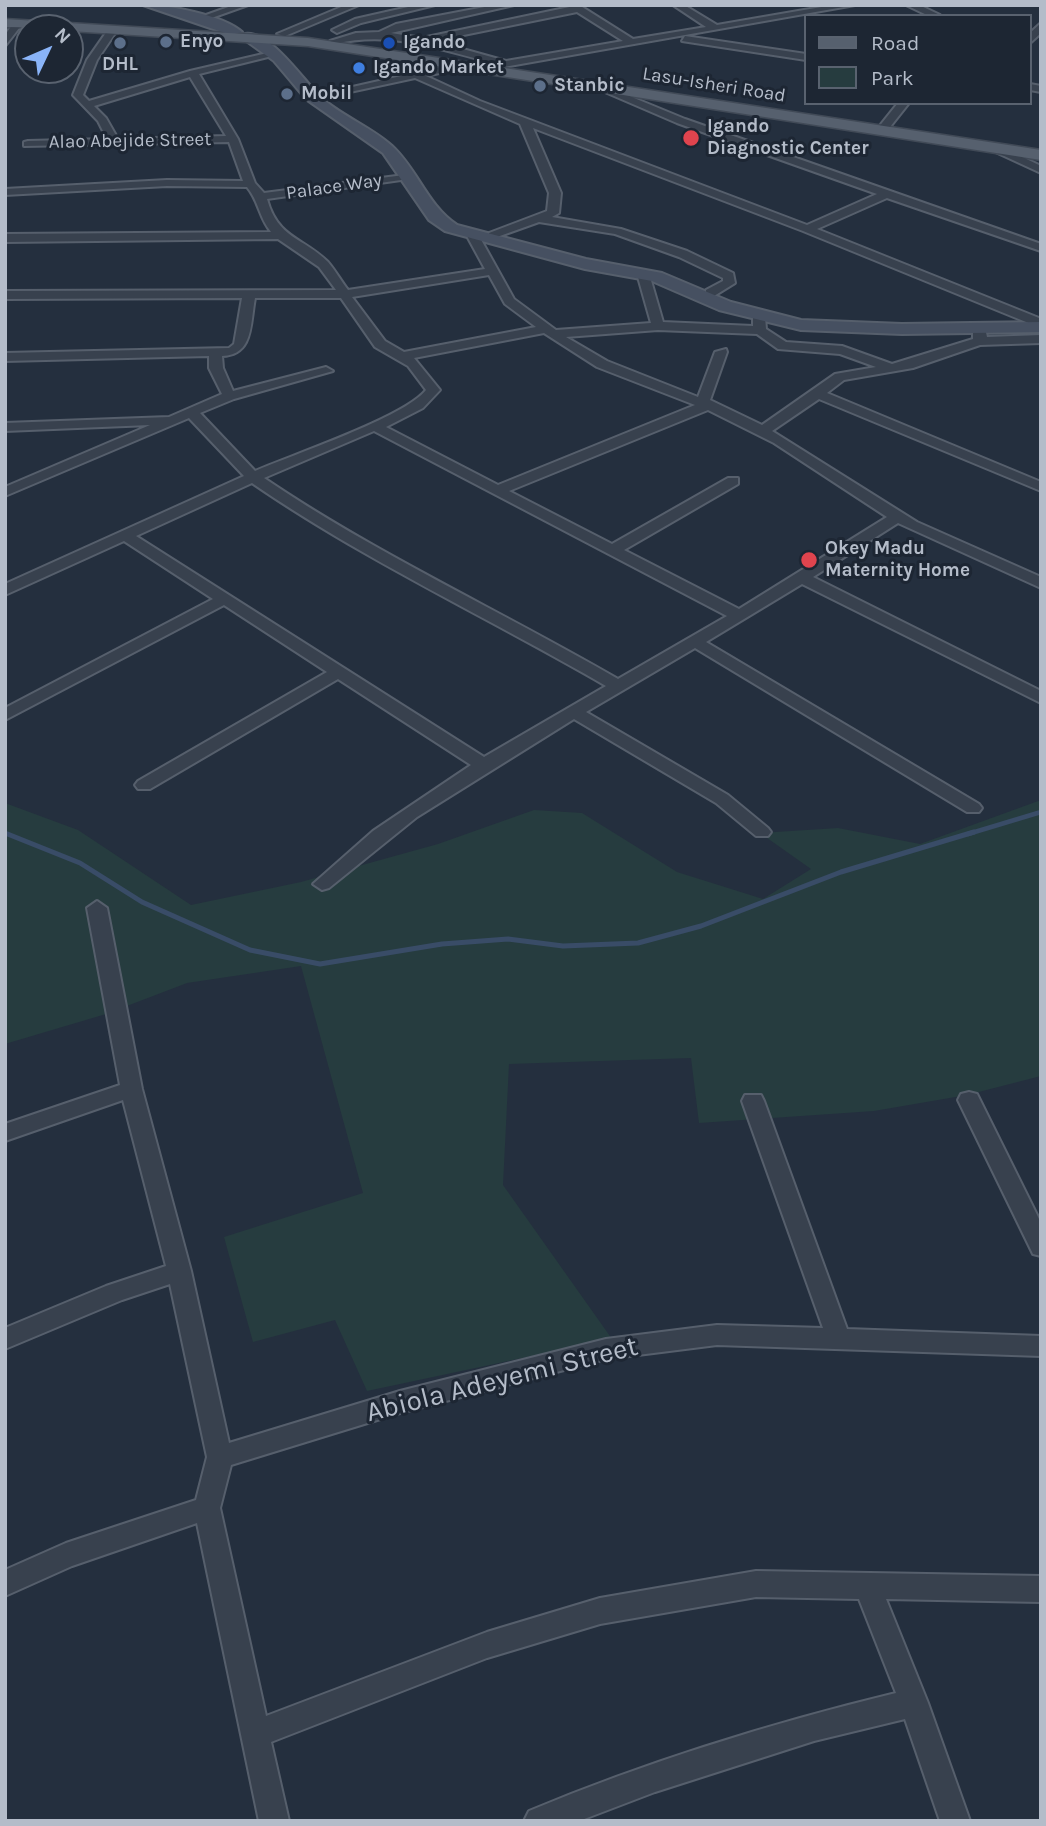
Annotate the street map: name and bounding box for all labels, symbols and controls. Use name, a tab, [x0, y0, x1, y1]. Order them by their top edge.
north arrow	[14, 14, 84, 84]
legend	[804, 14, 1032, 105]
text: N	[50, 23, 75, 48]
place label: Enyo	[180, 31, 223, 53]
text: Road	[871, 31, 919, 55]
place label: Igando	[403, 32, 465, 54]
marker: Enyo	[158, 34, 174, 50]
marker: DHL	[112, 35, 128, 51]
marker: Igando	[381, 35, 397, 51]
place label: DHL	[102, 54, 138, 76]
place label: Igando Market	[373, 57, 504, 79]
marker: Igando Market	[351, 60, 367, 76]
street label: Lasu-Isheri Road	[641, 62, 787, 108]
text: Park	[871, 66, 914, 90]
place label: Stanbic	[554, 75, 625, 97]
marker: Stanbic	[532, 78, 548, 94]
place label: Mobil	[301, 83, 352, 105]
marker: Mobil	[279, 86, 295, 102]
place label: Igando Diagnostic Center	[707, 116, 869, 160]
street label: Alao Abejide Street	[48, 128, 212, 154]
marker: Igando Diagnostic Center	[681, 128, 701, 148]
street label: Palace Way	[285, 169, 383, 205]
place label: Okey Madu Maternity Home	[825, 538, 970, 582]
marker: Okey Madu Maternity Home	[799, 550, 819, 570]
street label: Abiola Adeyemi Street	[363, 1330, 641, 1430]

